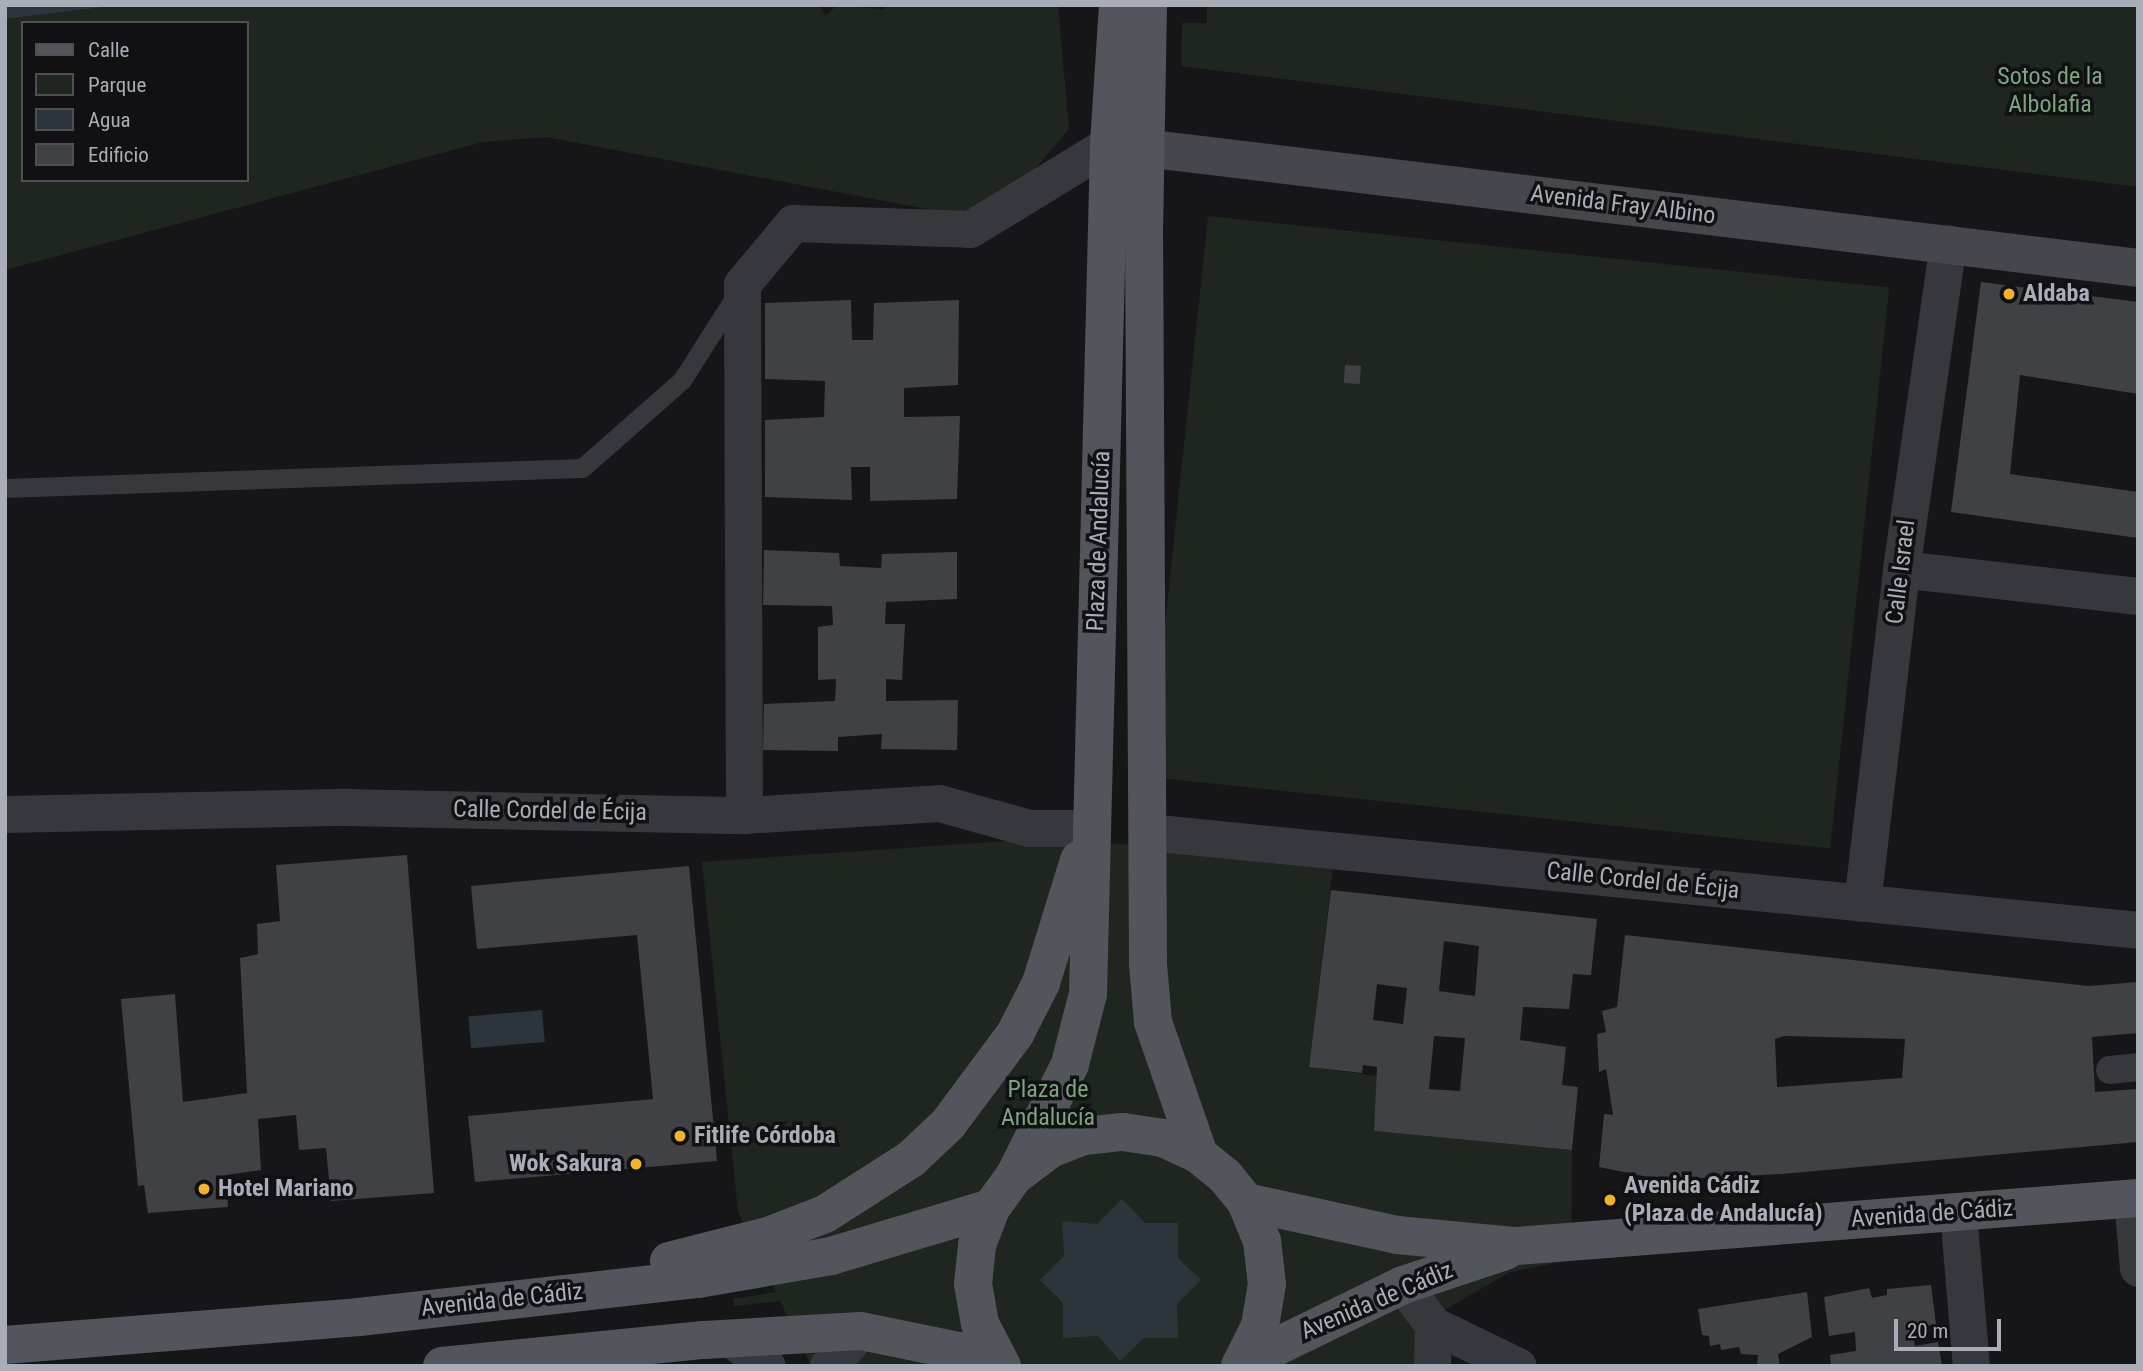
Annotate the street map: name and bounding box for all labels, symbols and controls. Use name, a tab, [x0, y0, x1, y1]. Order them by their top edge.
legend	[21, 21, 248, 182]
text: Calle	[88, 38, 129, 62]
park label: Sotos de la Albolafia	[1997, 63, 2103, 119]
text: Parque	[88, 73, 146, 97]
text: Agua	[88, 108, 131, 132]
text: Edificio	[88, 143, 149, 167]
street label: Avenida Fray Albino	[1529, 179, 1717, 231]
place label: Aldaba	[2023, 280, 2090, 308]
marker: Aldaba	[2001, 286, 2017, 302]
street label: Plaza de Andalucía	[1081, 450, 1117, 632]
street label: Calle Israel	[1880, 518, 1922, 626]
street label: Calle Cordel de Écija	[453, 795, 647, 827]
street label: Calle Cordel de Écija	[1545, 857, 1741, 905]
park label: Plaza de Andalucía	[1001, 1076, 1095, 1132]
place label: Fitlife Córdoba	[694, 1122, 836, 1150]
marker: Fitlife Córdoba	[672, 1128, 688, 1144]
place label: Wok Sakura	[509, 1150, 622, 1178]
marker: Wok Sakura	[628, 1156, 644, 1172]
place label: Avenida Cádiz (Plaza de Andalucía)	[1624, 1172, 1822, 1228]
place label: Hotel Mariano	[218, 1175, 354, 1203]
marker: Hotel Mariano	[196, 1181, 212, 1197]
marker: Avenida Cádiz (Plaza de Andalucía)	[1602, 1192, 1618, 1208]
street label: Avenida de Cádiz	[1850, 1194, 2014, 1234]
street label: Avenida de Cádiz	[1297, 1256, 1457, 1346]
street label: Avenida de Cádiz	[420, 1277, 584, 1323]
scale bar	[1898, 1304, 2005, 1348]
text: 20 m	[1907, 1319, 1948, 1343]

